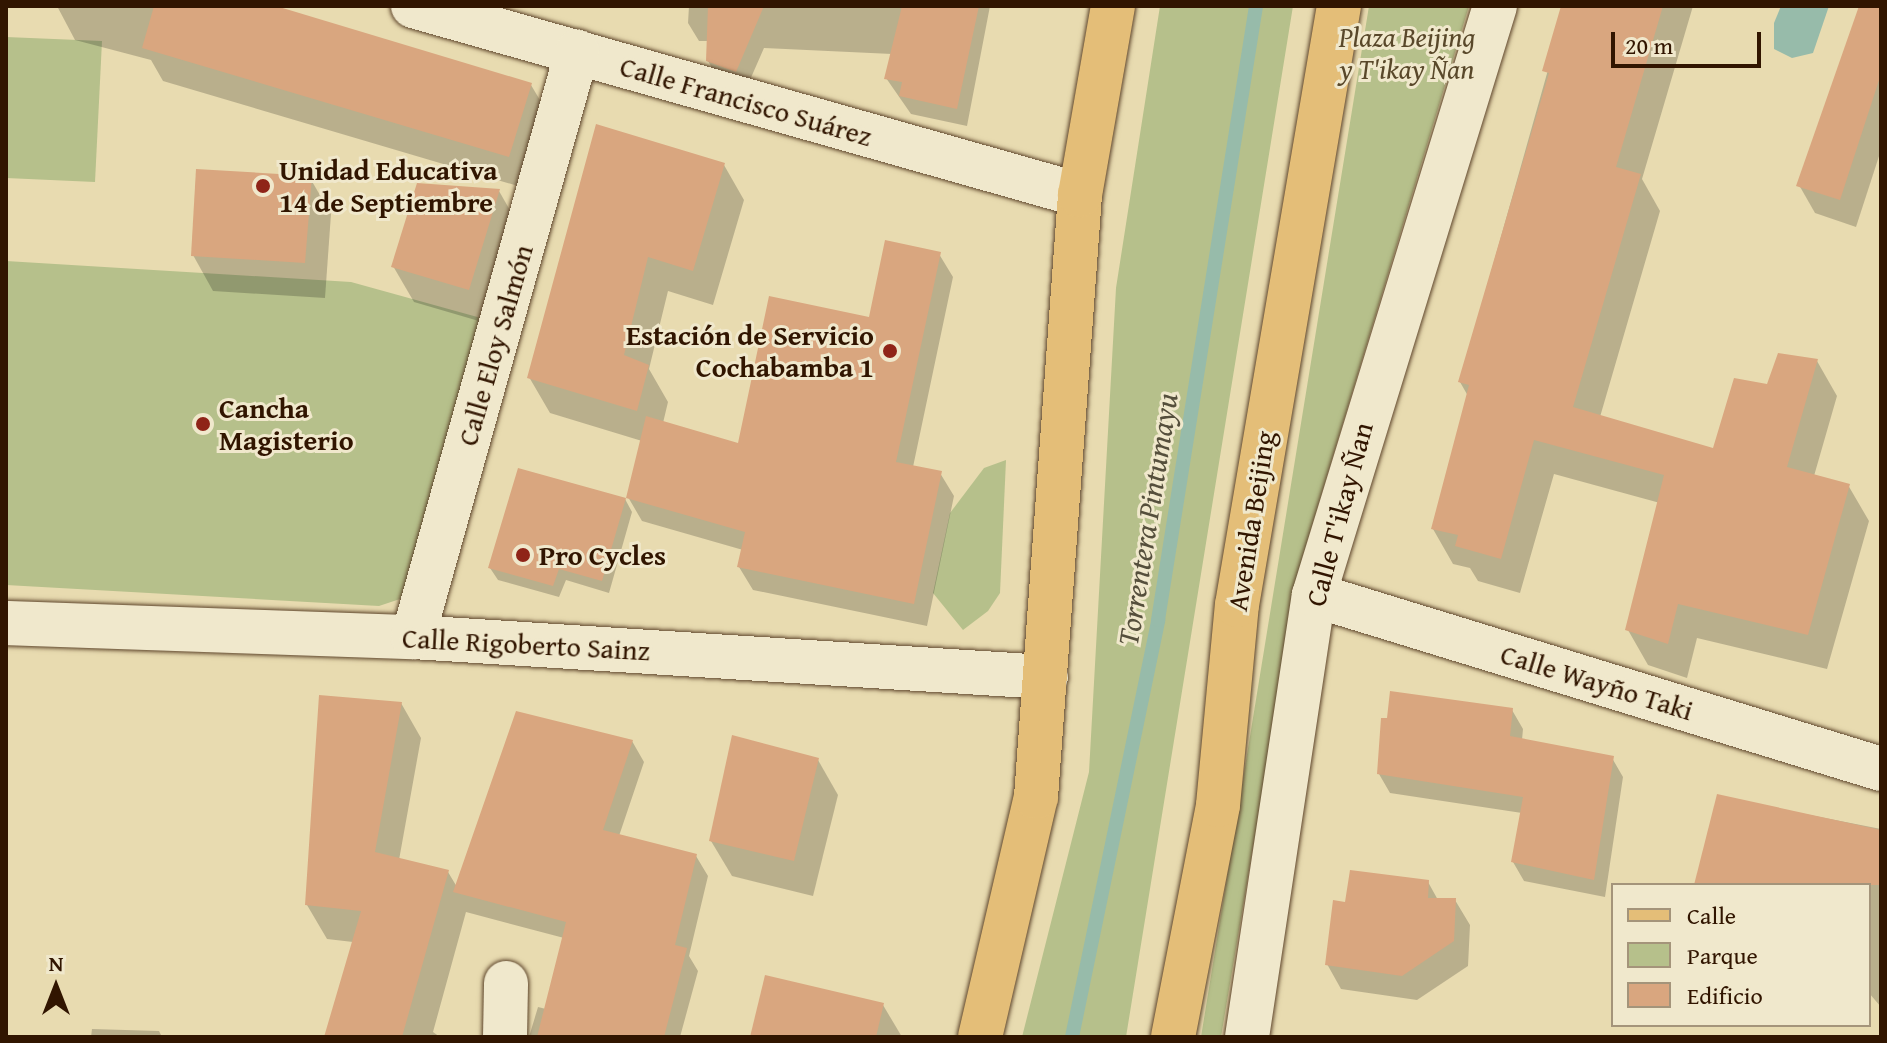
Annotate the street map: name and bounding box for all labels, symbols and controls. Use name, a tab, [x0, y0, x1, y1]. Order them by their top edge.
scale bar	[1615, 16, 1765, 66]
park label: Plaza Beijing y T'ikay Ñan	[1339, 20, 1475, 86]
text: 20 m	[1625, 28, 1673, 63]
street label: Calle Francisco Suárez	[616, 49, 876, 153]
place label: Unidad Educativa 14 de Septiembre	[279, 153, 498, 219]
marker: Unidad Educativa 14 de Septiembre	[254, 177, 272, 195]
street label: Calle Eloy Salmón	[450, 241, 540, 449]
place label: Estación de Servicio Cochabamba 1	[626, 318, 874, 384]
marker: Estación de Servicio Cochabamba 1	[881, 342, 899, 360]
water label: Torrentera Pintumayu	[1109, 390, 1185, 648]
place label: Cancha Magisterio	[219, 391, 354, 457]
marker: Cancha Magisterio	[194, 415, 212, 433]
street label: Calle T'ikay Ñan	[1298, 418, 1380, 610]
street label: Avenida Beijing	[1220, 429, 1282, 613]
place label: Pro Cycles	[539, 538, 666, 572]
marker: Pro Cycles	[514, 546, 532, 564]
street label: Calle Rigoberto Sainz	[401, 621, 651, 667]
street label: Calle Wayño Taki	[1497, 637, 1697, 727]
legend	[1611, 883, 1871, 1027]
text: Calle	[1687, 898, 1736, 933]
text: Parque	[1687, 938, 1758, 973]
north arrow	[16, 947, 96, 1027]
text: N	[49, 947, 63, 979]
text: Edificio	[1687, 978, 1763, 1013]

